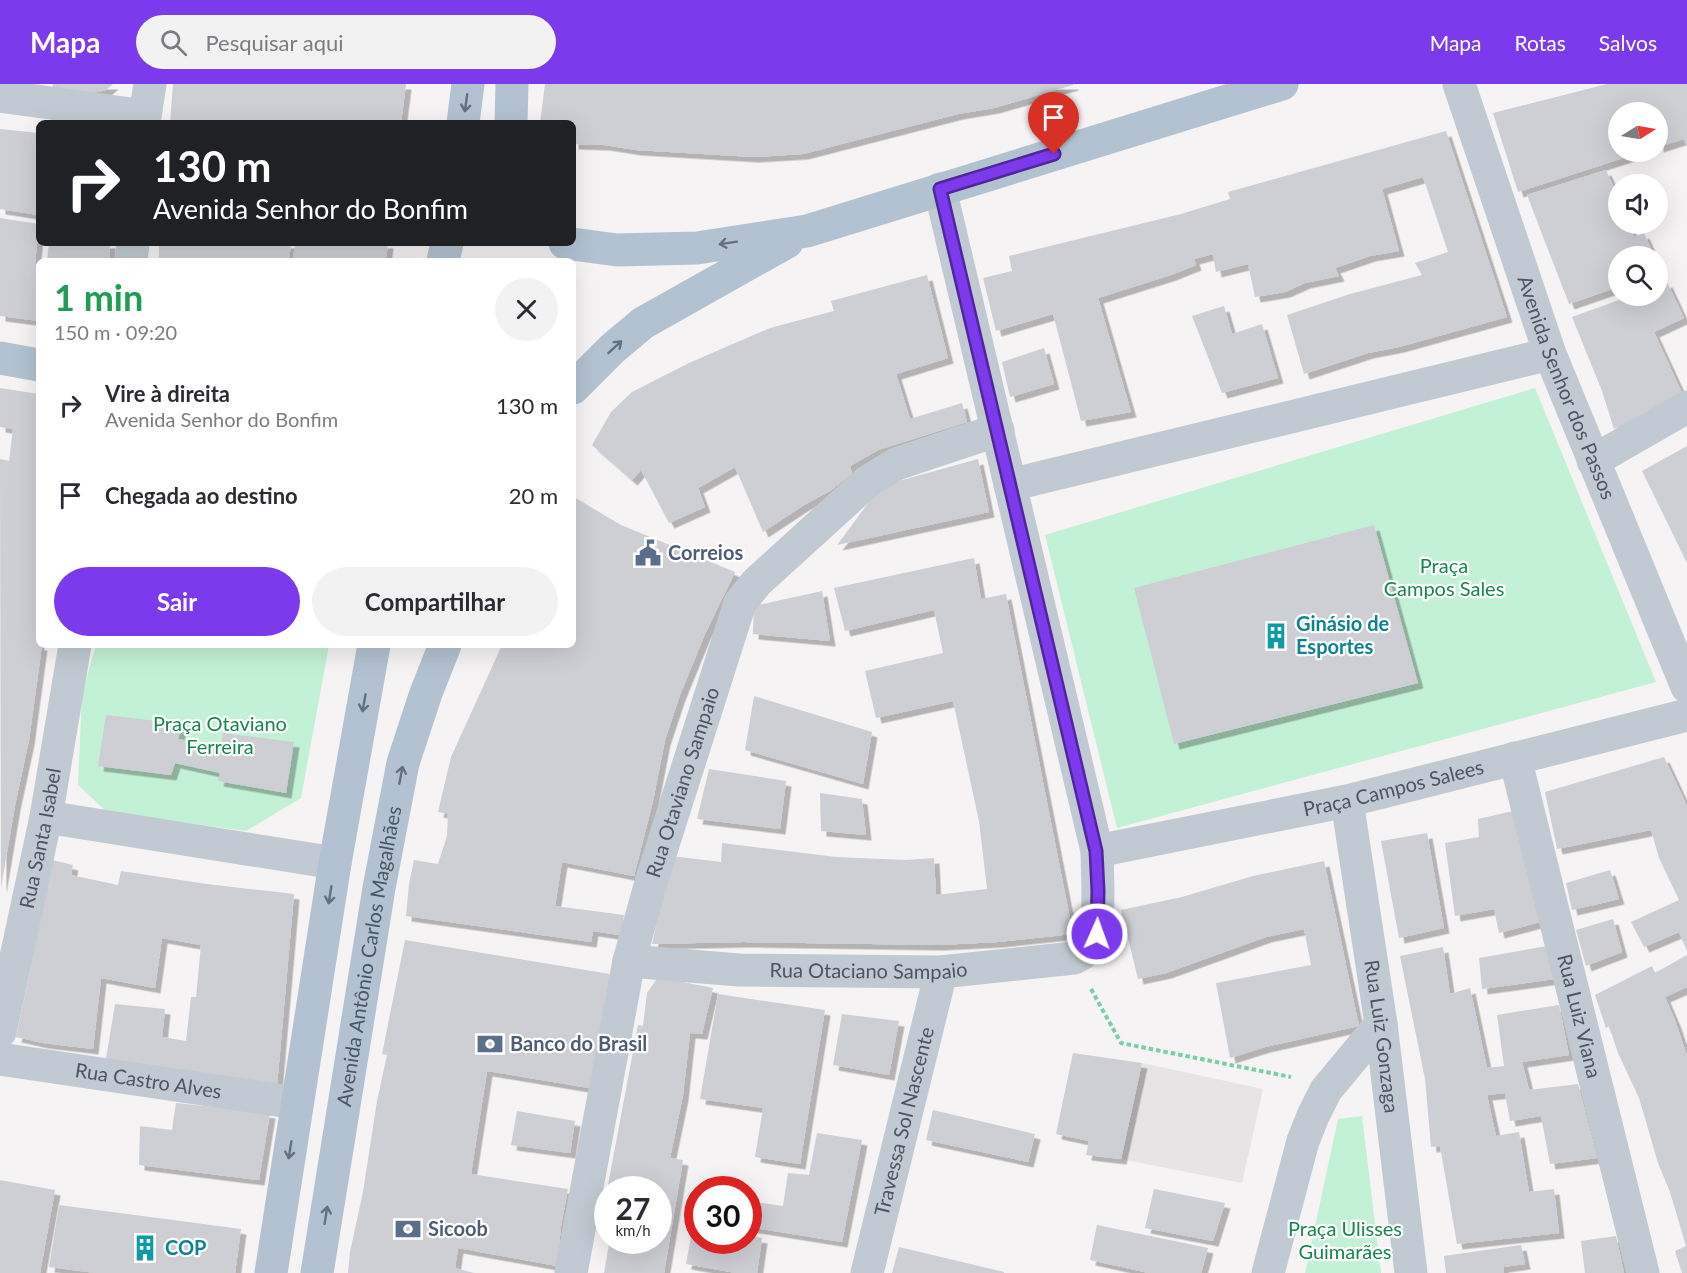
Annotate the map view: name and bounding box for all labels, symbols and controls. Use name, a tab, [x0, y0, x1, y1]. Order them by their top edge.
search box	[136, 15, 556, 69]
text: Mapa	[30, 25, 100, 59]
icon: search	[157, 26, 190, 59]
text: Pesquisar aqui	[205, 29, 344, 56]
text: Mapa	[1430, 30, 1482, 55]
text: Rotas	[1515, 30, 1566, 55]
text: Salvos	[1599, 30, 1657, 55]
pin	[1028, 92, 1079, 154]
one-way arrow	[460, 93, 471, 113]
icon: arrive	[1037, 101, 1070, 134]
north arrow	[1608, 102, 1668, 162]
map controls	[1608, 102, 1668, 306]
text: 130 m	[153, 141, 271, 191]
icon: right	[54, 144, 132, 222]
button: sound	[1608, 174, 1668, 234]
text: Avenida Senhor do Bonfim	[153, 192, 468, 225]
one-way arrow	[719, 238, 738, 249]
button: search	[1608, 246, 1668, 306]
street label: Avenida Senhor dos Passos	[1513, 272, 1621, 503]
text: 1 min	[54, 275, 143, 319]
button: close	[495, 278, 558, 341]
text: 150 m · 09:20	[54, 320, 177, 344]
one-way arrow	[607, 340, 622, 354]
text: Vire à direita	[105, 380, 230, 407]
icon: right	[54, 389, 87, 422]
text: 130 m	[496, 392, 558, 419]
text: Avenida Senhor do Bonfim	[105, 407, 338, 431]
icon: arrive	[54, 479, 87, 512]
text: Chegada ao destino	[105, 482, 298, 509]
text: 20 m	[509, 482, 558, 509]
public building icon: Correios	[633, 538, 663, 568]
place label: Correios	[668, 540, 743, 564]
park label: Praça Campos Sales	[1384, 553, 1504, 600]
button: Sair	[54, 567, 300, 636]
button: Compartilhar	[312, 567, 558, 636]
place label: Ginásio de Esportes	[1296, 611, 1390, 658]
building icon: Ginásio de Esportes	[1261, 621, 1291, 651]
street label: Rua Otaviano Sampaio	[640, 684, 723, 880]
one-way arrow	[358, 692, 369, 712]
park label: Praça Otaviano Ferreira	[153, 711, 287, 758]
street label: Praça Campos Salees	[1301, 754, 1486, 820]
one-way arrow	[396, 765, 407, 785]
street label: Rua Santa Isabel	[14, 766, 65, 910]
street label: Avenida Antônio Carlos Magalhães	[331, 804, 406, 1108]
one-way arrow	[324, 884, 335, 904]
position arrow	[1065, 902, 1129, 966]
street label: Rua Luiz Viana	[1553, 951, 1607, 1080]
street label: Rua Otaciano Sampaio	[770, 956, 969, 983]
street label: Rua Luiz Gonzaga	[1360, 958, 1405, 1114]
street label: Travessa Sol Nascente	[868, 1024, 938, 1218]
bank icon: Banco do Brasil	[475, 1029, 505, 1059]
place label: Banco do Brasil	[510, 1031, 647, 1055]
street label: Rua Castro Alves	[74, 1057, 223, 1103]
one-way arrow	[284, 1139, 295, 1159]
speed limit sign: 30	[684, 1176, 762, 1254]
text: 27	[616, 1190, 650, 1226]
one-way arrow	[321, 1206, 332, 1226]
bank icon: Sicoob	[393, 1214, 423, 1244]
place label: Sicoob	[428, 1216, 488, 1240]
park label: Praça Ulisses Guimarães	[1288, 1216, 1402, 1263]
text: km/h	[615, 1221, 651, 1239]
building icon: COP	[130, 1233, 160, 1263]
place label: COP	[165, 1235, 206, 1259]

